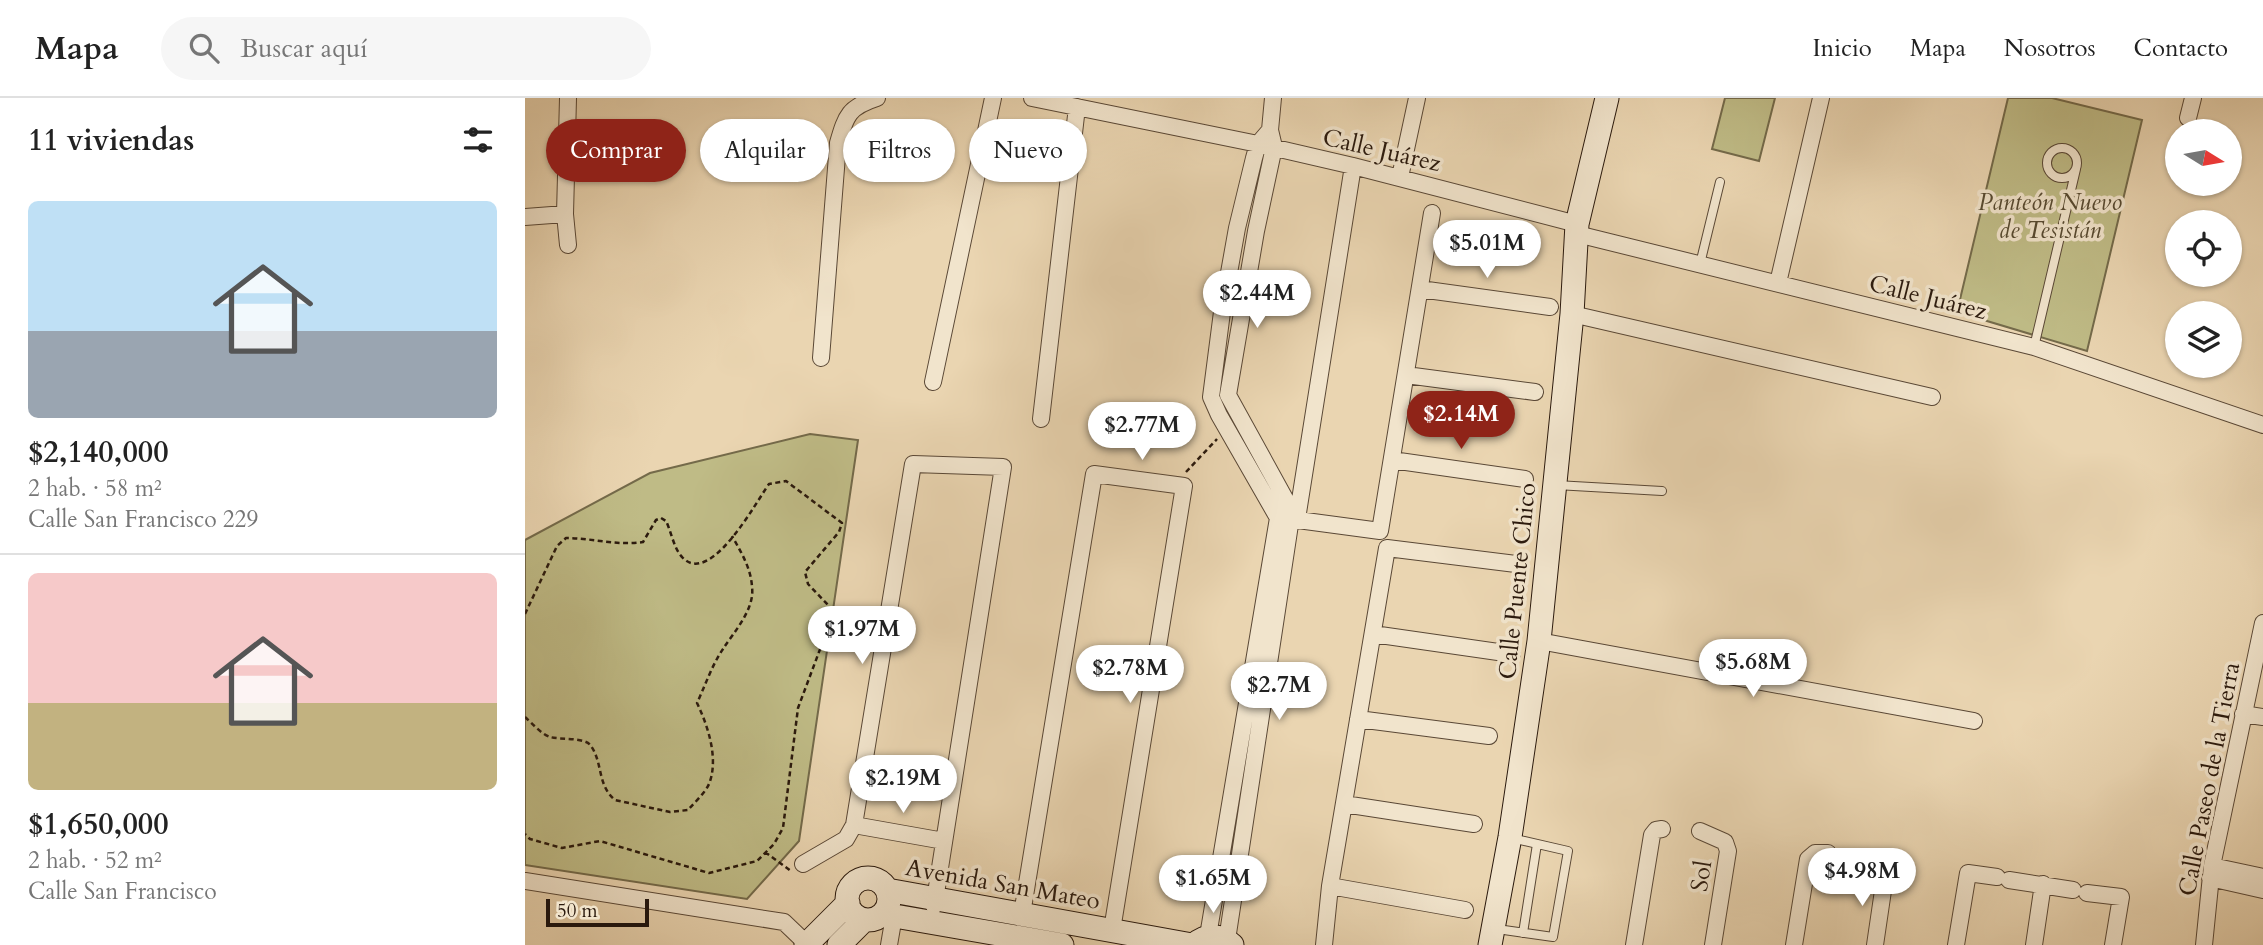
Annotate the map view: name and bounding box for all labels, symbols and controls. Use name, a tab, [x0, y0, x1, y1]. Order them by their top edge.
search box	[161, 17, 651, 80]
text: Mapa	[35, 26, 119, 71]
icon: search	[185, 29, 223, 67]
text: Buscar aquí	[241, 31, 368, 66]
text: Inicio	[1812, 32, 1872, 65]
text: Mapa	[1910, 32, 1966, 65]
text: Nosotros	[2004, 32, 2096, 65]
text: Contacto	[2134, 32, 2228, 65]
chip: Comprar	[546, 119, 686, 182]
chip: Alquilar	[700, 119, 829, 182]
chip: Filtros	[843, 119, 955, 182]
chip: Nuevo	[969, 119, 1087, 182]
north arrow	[2165, 119, 2242, 196]
map controls	[2165, 119, 2242, 378]
text: 11 viviendas	[28, 120, 194, 161]
icon: filters	[459, 121, 497, 159]
street label: Calle Juárez	[1320, 121, 1444, 180]
park label: Panteón Nuevo de Tesistán	[1978, 186, 2122, 247]
button: locate	[2165, 210, 2242, 287]
pin: $5.01M	[1430, 220, 1544, 280]
text: $5.01M	[1449, 227, 1525, 258]
icon: home	[200, 246, 326, 372]
street label: Calle Juárez	[1866, 267, 1991, 328]
pin: $2.44M	[1200, 271, 1314, 330]
text: $2.44M	[1219, 277, 1295, 308]
button: layers	[2165, 301, 2242, 378]
pin: $2.14M	[1404, 392, 1518, 451]
text: $2.14M	[1423, 398, 1499, 429]
pin: $2.77M	[1085, 402, 1199, 462]
text: $2.77M	[1104, 409, 1180, 440]
text: $2,140,000	[28, 432, 169, 473]
text: 2 hab. · 58 m²	[28, 473, 162, 504]
street label: Calle Puente Chico	[1491, 481, 1544, 681]
text: Calle San Francisco 229	[28, 504, 258, 535]
pin: $1.97M	[805, 606, 919, 666]
text: $1.97M	[824, 613, 900, 644]
icon: home	[200, 618, 326, 744]
pin: $5.68M	[1696, 640, 1810, 699]
pin: $2.78M	[1073, 646, 1187, 705]
text: $5.68M	[1715, 646, 1791, 677]
text: $2.78M	[1092, 652, 1168, 683]
street label: Calle Paseo de la Tierra	[2171, 659, 2248, 899]
pin: $2.7M	[1230, 662, 1328, 722]
text: $2.7M	[1247, 669, 1311, 700]
pin: $2.19M	[846, 756, 960, 815]
text: $2.19M	[865, 762, 941, 793]
text: $1,650,000	[28, 804, 169, 845]
text: 2 hab. · 52 m²	[28, 845, 162, 876]
pin: $4.98M	[1805, 848, 1919, 908]
street label: Avenida San Mateo	[903, 851, 1103, 918]
text: $4.98M	[1824, 855, 1900, 886]
pin: $1.65M	[1156, 856, 1270, 915]
street label: Sol	[1683, 858, 1720, 894]
text: $1.65M	[1175, 862, 1251, 893]
text: Calle San Francisco	[28, 876, 217, 907]
scale bar	[546, 896, 649, 928]
text: 50 m	[557, 898, 598, 924]

